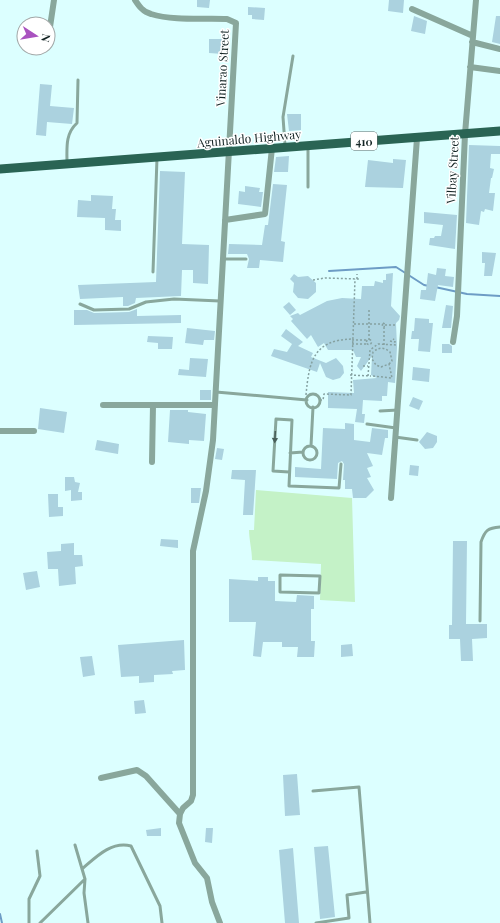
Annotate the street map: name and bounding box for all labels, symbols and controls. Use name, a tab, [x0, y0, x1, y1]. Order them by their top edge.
north arrow	[16, 16, 56, 56]
street label: Vinarao Street	[212, 28, 232, 108]
text: N	[38, 33, 54, 44]
street label: Aguinaldo Highway	[195, 125, 302, 151]
road number: 410	[351, 132, 377, 150]
street label: Vilbay Street	[442, 135, 462, 205]
one-way arrow	[272, 431, 279, 443]

